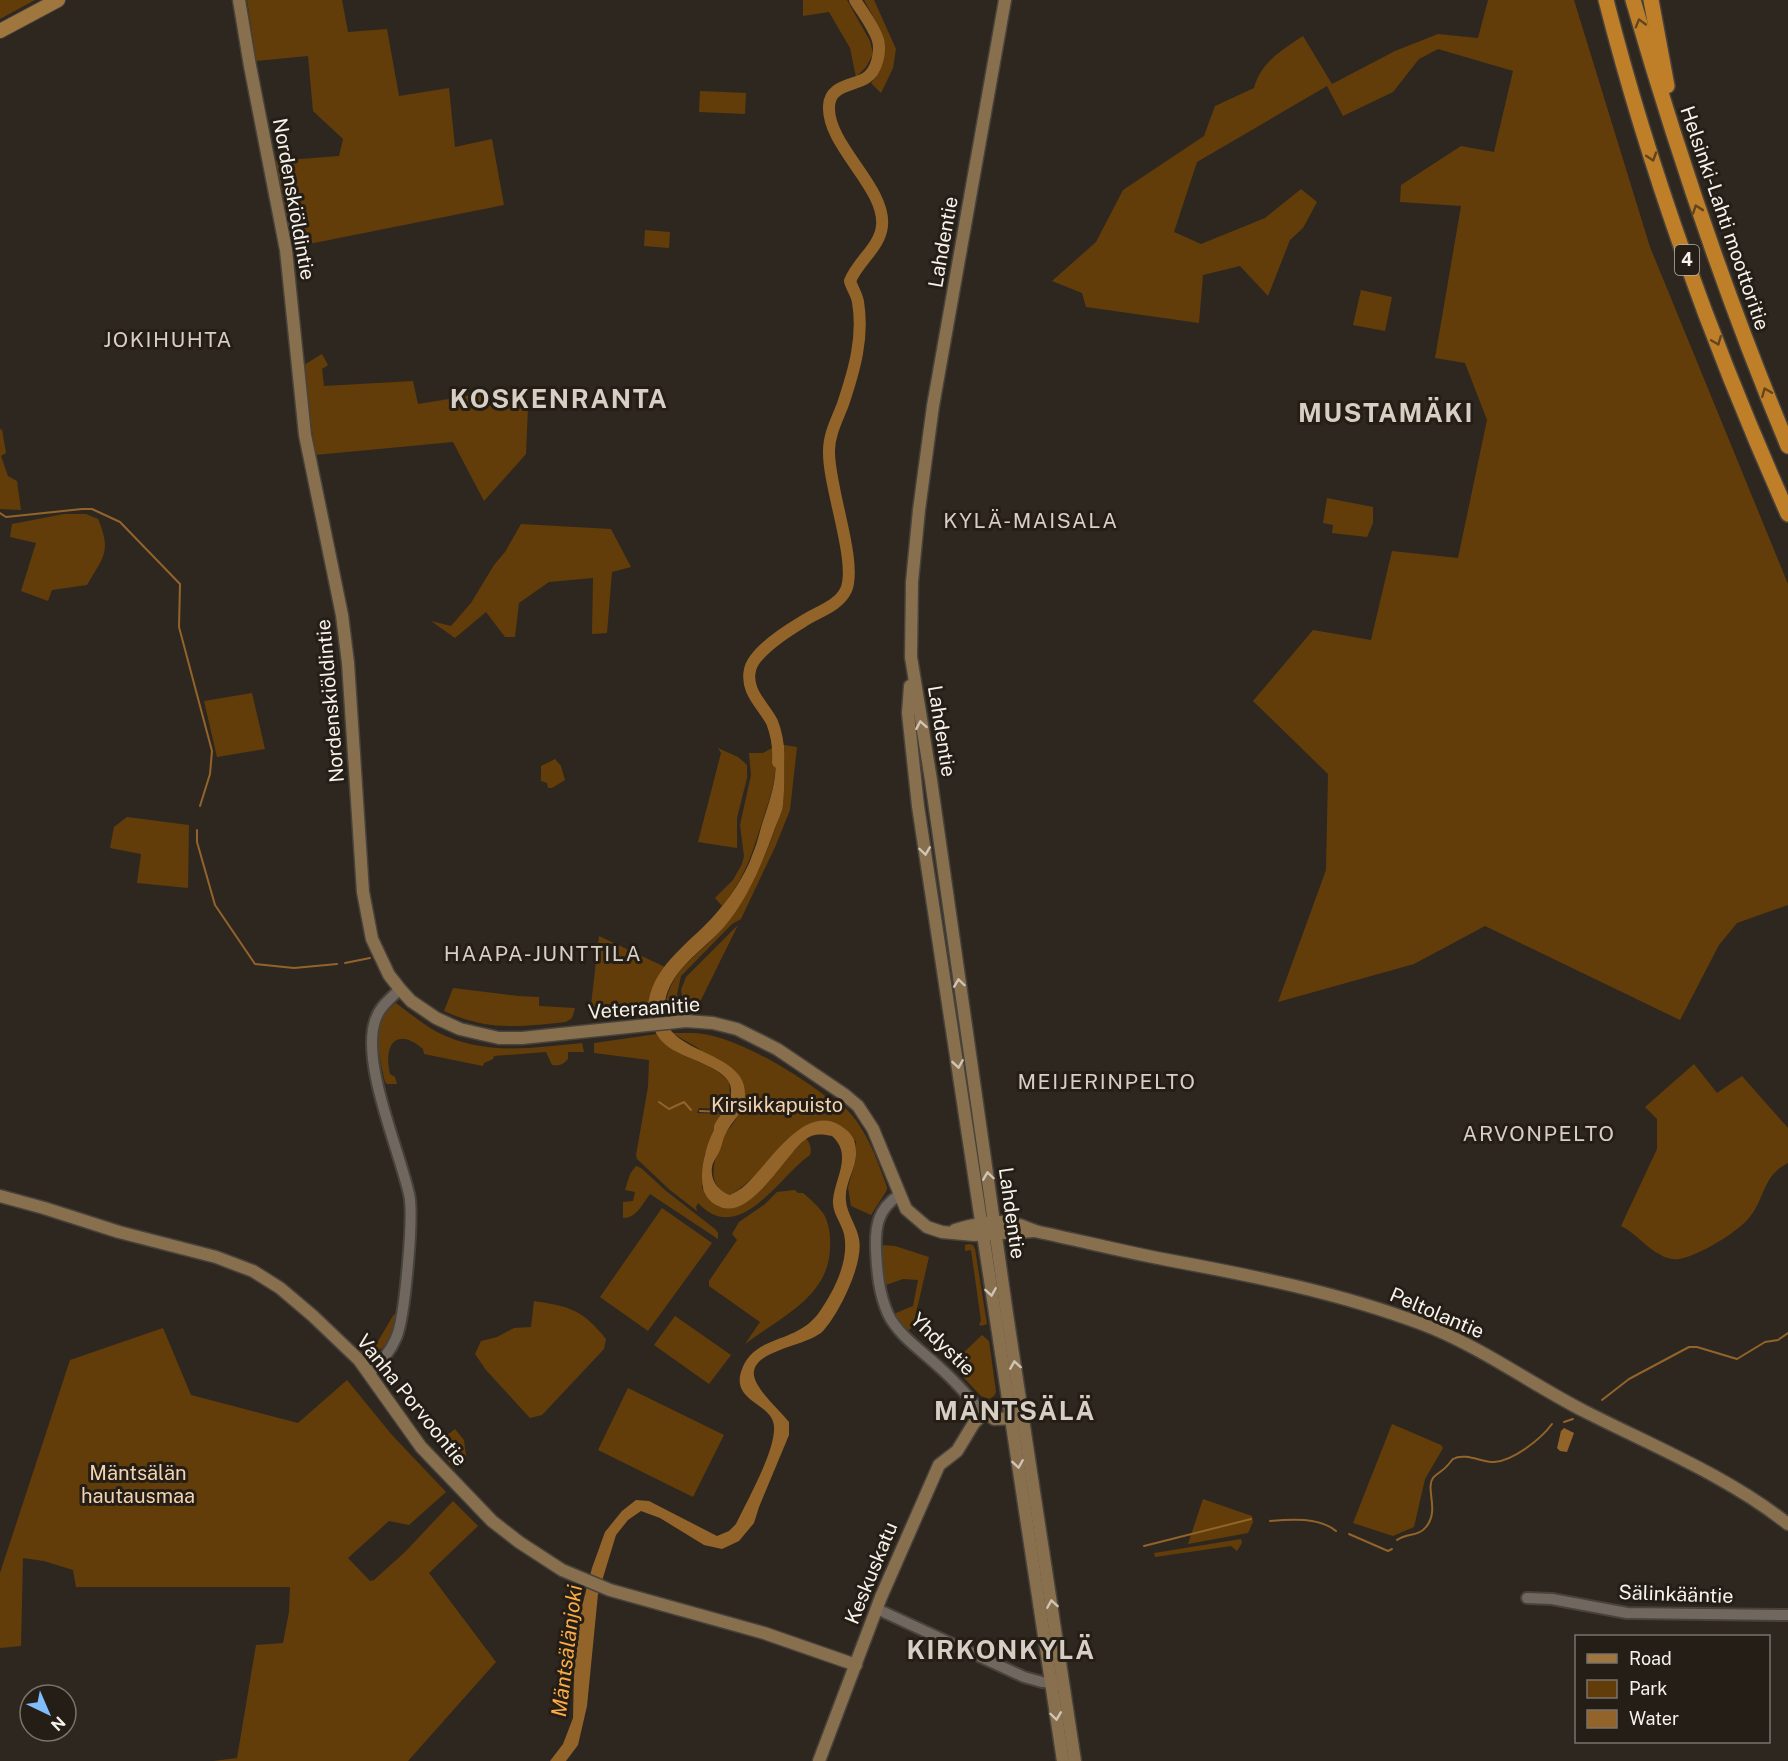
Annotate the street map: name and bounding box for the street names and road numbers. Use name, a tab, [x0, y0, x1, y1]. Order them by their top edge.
street label: Helsinki-Lahti moottoritie	[1675, 103, 1775, 333]
street label: Nordenskiöldintie	[268, 116, 320, 282]
street label: Lahdentie	[923, 194, 963, 290]
road number: 4	[1675, 245, 1699, 275]
street label: Nordenskiöldintie	[311, 618, 349, 784]
street label: Lahdentie	[923, 684, 961, 778]
street label: Veteraanitie	[587, 992, 701, 1024]
street label: Lahdentie	[994, 1166, 1030, 1260]
street label: Peltolantie	[1386, 1282, 1488, 1344]
street label: Yhdystie	[906, 1308, 980, 1380]
street label: Vanha Porvoontie	[352, 1329, 472, 1471]
street label: Keskuskatu	[840, 1518, 902, 1628]
street label: Sälinkääntie	[1618, 1580, 1734, 1608]

